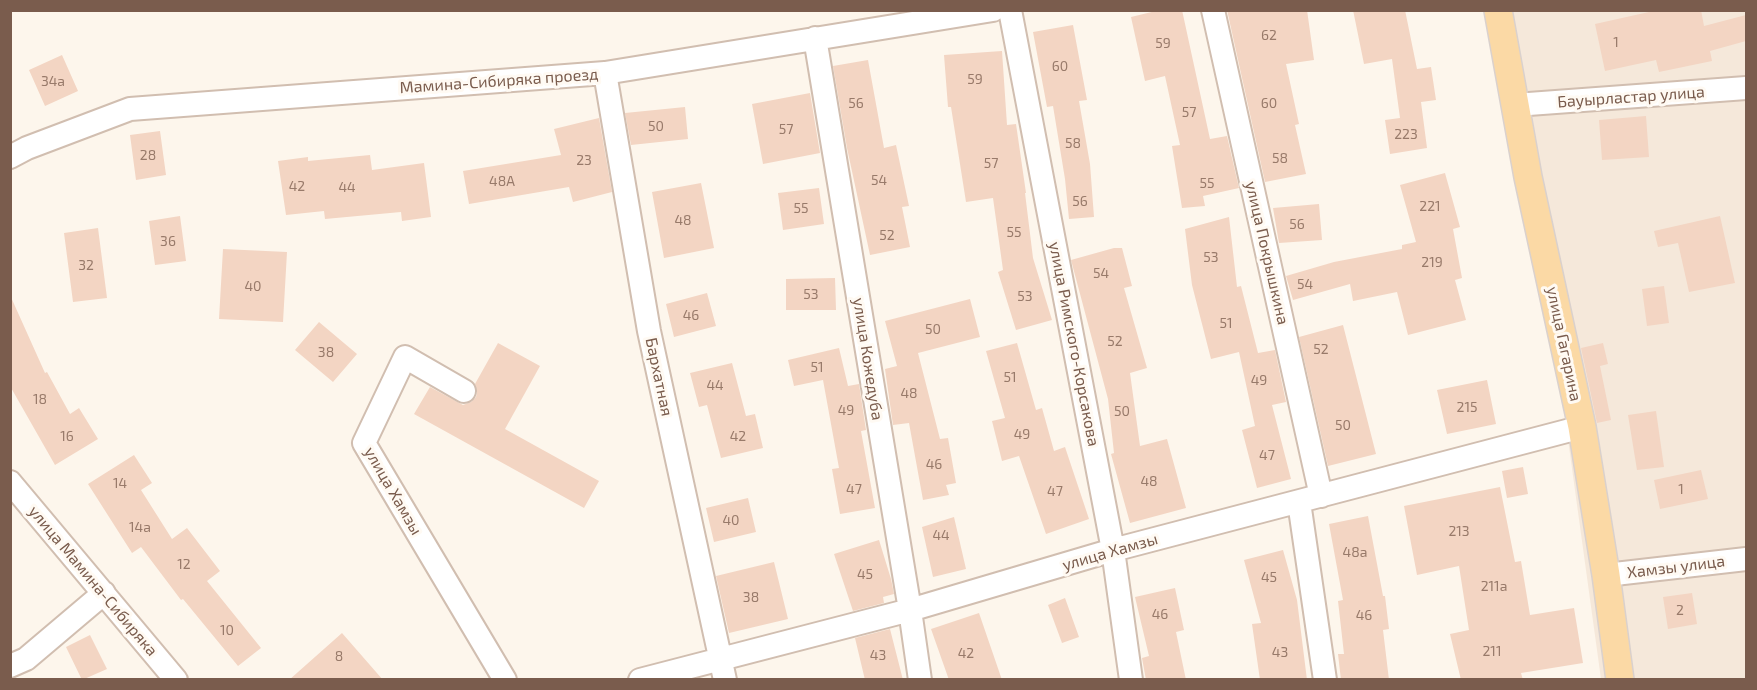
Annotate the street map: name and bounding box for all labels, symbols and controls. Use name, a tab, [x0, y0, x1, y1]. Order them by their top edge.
house number: 62	[1261, 27, 1277, 43]
house number: 1	[1613, 34, 1619, 50]
house number: 59	[1155, 35, 1171, 51]
house number: 60	[1052, 58, 1068, 74]
street label: Мамина-Сибиряка проезд	[399, 64, 599, 98]
house number: 59	[967, 71, 983, 87]
house number: 34а	[41, 73, 65, 89]
street label: Бауырластар улица	[1557, 82, 1705, 112]
house number: 56	[848, 95, 864, 111]
house number: 60	[1261, 95, 1277, 111]
house number: 57	[1182, 104, 1196, 120]
house number: 50	[648, 118, 664, 134]
house number: 57	[779, 121, 793, 137]
house number: 223	[1394, 126, 1418, 142]
house number: 58	[1065, 135, 1081, 151]
house number: 28	[140, 147, 156, 163]
house number: 58	[1272, 150, 1288, 166]
house number: 23	[576, 152, 592, 168]
house number: 57	[984, 155, 998, 171]
house number: 54	[871, 172, 887, 188]
house number: 48А	[489, 173, 515, 189]
house number: 55	[1199, 175, 1215, 191]
house number: 42	[289, 178, 305, 194]
house number: 44	[338, 179, 356, 195]
street label: улица Покрышкина	[1241, 179, 1293, 327]
house number: 56	[1072, 193, 1088, 209]
house number: 221	[1419, 198, 1441, 214]
house number: 55	[793, 200, 809, 216]
house number: 48	[674, 212, 692, 228]
house number: 56	[1289, 216, 1305, 232]
house number: 55	[1006, 224, 1022, 240]
house number: 52	[879, 227, 895, 243]
house number: 36	[160, 233, 176, 249]
street label: улица Римского-Корсакова	[1045, 240, 1103, 448]
house number: 53	[1203, 249, 1219, 265]
house number: 219	[1421, 254, 1443, 270]
house number: 32	[78, 257, 94, 273]
house number: 54	[1093, 265, 1109, 281]
house number: 54	[1297, 276, 1313, 292]
house number: 40	[244, 278, 262, 294]
street label: улица Гагарина	[1542, 285, 1586, 403]
house number: 53	[803, 286, 819, 302]
house number: 53	[1017, 288, 1033, 304]
street label: улица Кожедуба	[849, 296, 887, 422]
house number: 46	[683, 307, 699, 323]
house number: 51	[1219, 315, 1233, 331]
house number: 50	[925, 321, 941, 337]
house number: 52	[1107, 333, 1123, 349]
street label: Бархатная	[641, 336, 677, 418]
house number: 52	[1313, 341, 1329, 357]
house number: 38	[318, 344, 334, 360]
house number: 51	[810, 359, 824, 375]
house number: 51	[1003, 369, 1017, 385]
house number: 49	[1251, 372, 1267, 388]
house number: 44	[706, 377, 724, 393]
house number: 48	[900, 385, 918, 401]
house number: 18	[33, 391, 47, 407]
house number: 215	[1457, 399, 1477, 415]
house number: 49	[838, 402, 854, 418]
house number: 50	[1114, 403, 1130, 419]
house number: 50	[1335, 417, 1351, 433]
house number: 49	[1014, 426, 1030, 442]
house number: 16	[60, 428, 74, 444]
house number: 42	[730, 428, 746, 444]
street label: улица Хамзы	[360, 444, 426, 538]
house number: 47	[1259, 447, 1275, 463]
house number: 46	[926, 456, 942, 472]
house number: 48	[1140, 473, 1158, 489]
house number: 14	[113, 475, 127, 491]
house number: 47	[846, 481, 862, 497]
house number: 1	[1678, 481, 1684, 497]
house number: 47	[1047, 483, 1063, 499]
street label: улица Мамина-Сибиряка	[24, 502, 162, 660]
house number: 40	[722, 512, 740, 528]
house number: 14а	[129, 519, 151, 535]
house number: 213	[1448, 523, 1470, 539]
house number: 44	[932, 527, 950, 543]
street label: улица Хамзы	[1060, 529, 1160, 575]
house number: 48а	[1343, 544, 1367, 560]
street label: Хамзы улица	[1626, 551, 1726, 583]
house number: 12	[177, 556, 191, 572]
house number: 45	[857, 566, 873, 582]
house number: 45	[1261, 569, 1277, 585]
house number: 211а	[1481, 578, 1507, 594]
house number: 38	[743, 589, 759, 605]
house number: 2	[1676, 602, 1684, 618]
house number: 46	[1152, 606, 1168, 622]
house number: 46	[1356, 607, 1372, 623]
house number: 10	[220, 622, 234, 638]
house number: 211	[1482, 643, 1502, 659]
house number: 43	[1272, 644, 1288, 660]
house number: 42	[958, 645, 974, 661]
house number: 43	[870, 647, 886, 663]
house number: 8	[335, 648, 343, 664]

